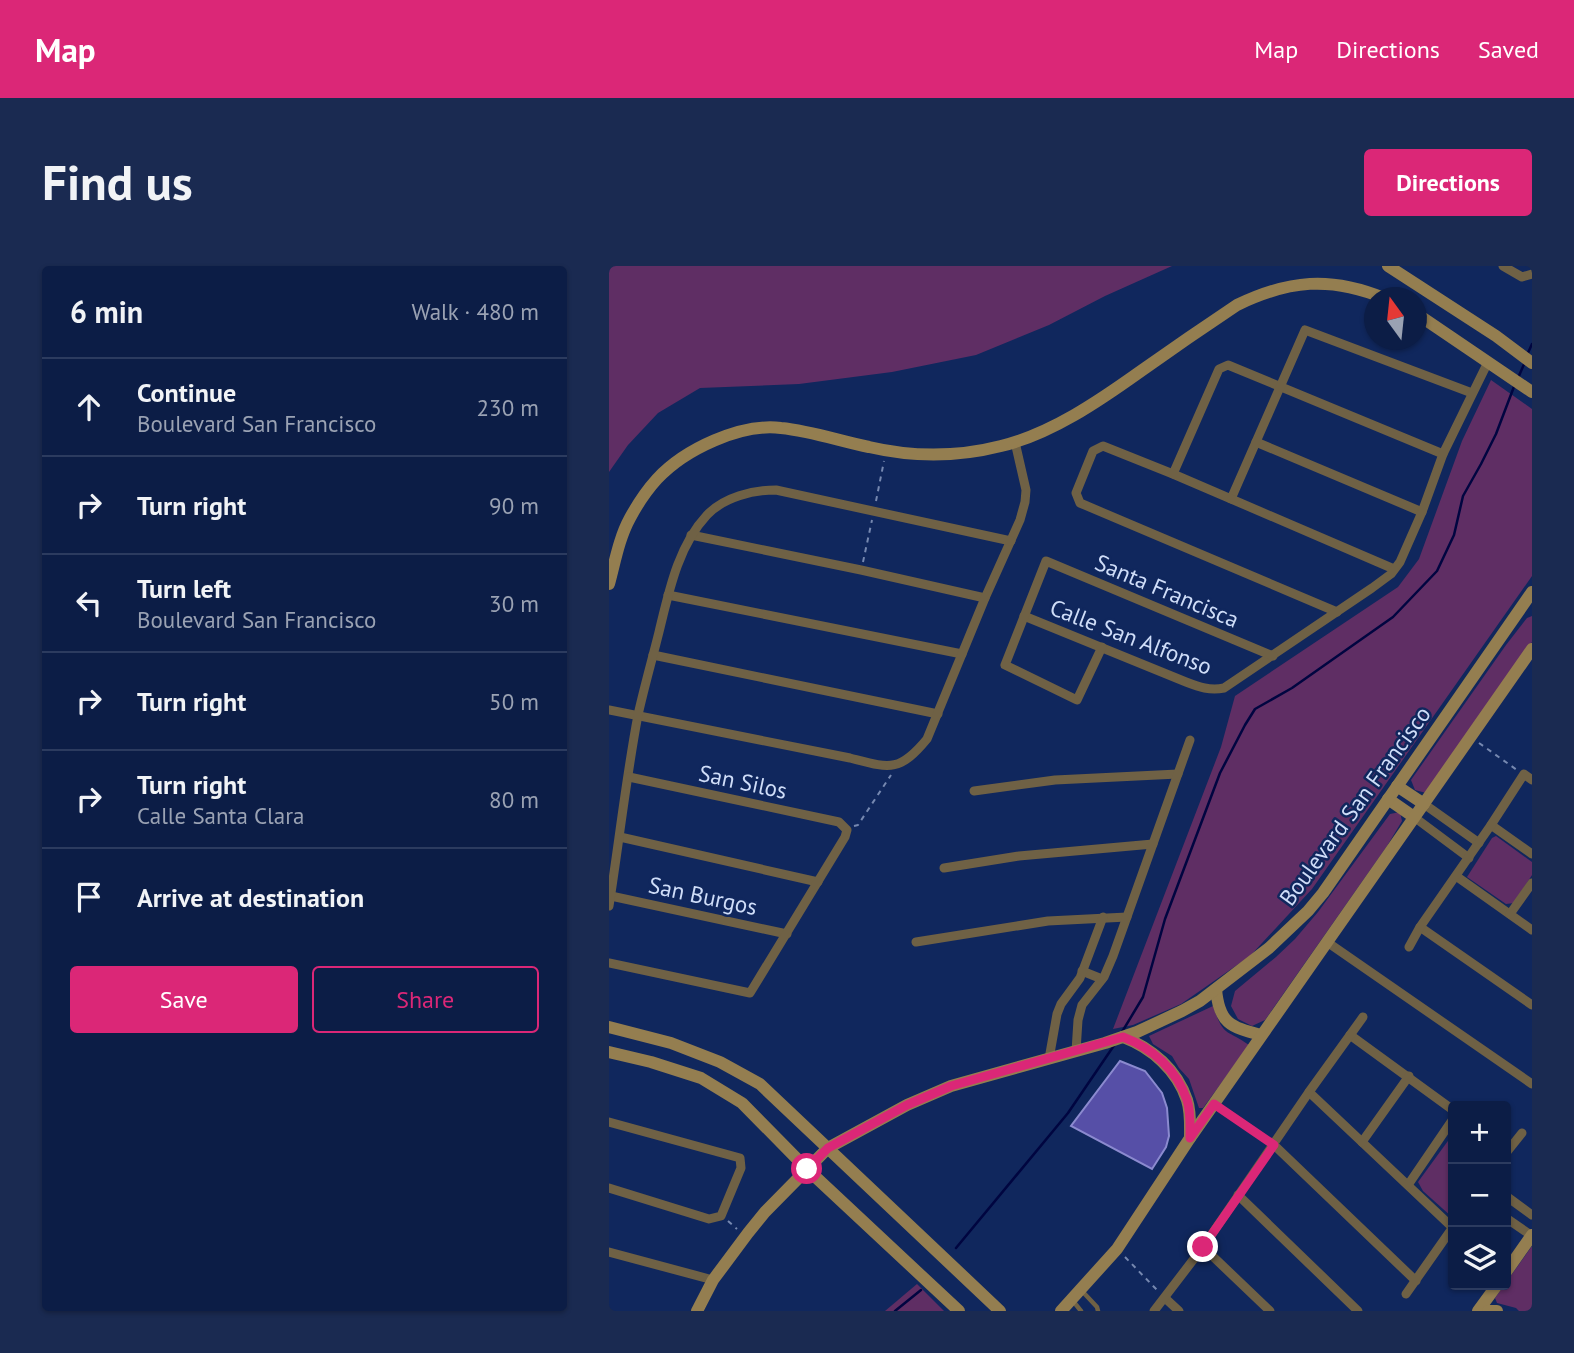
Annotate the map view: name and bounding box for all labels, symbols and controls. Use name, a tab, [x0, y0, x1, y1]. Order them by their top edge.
text: Map	[35, 28, 96, 71]
text: Map	[1254, 34, 1298, 65]
text: Directions	[1336, 34, 1440, 65]
text: Saved	[1478, 34, 1539, 65]
button: Directions	[1364, 149, 1532, 216]
text: Find us	[42, 150, 193, 214]
north arrow	[1364, 287, 1427, 350]
text: 6 min	[70, 292, 143, 331]
text: Walk · 480 m	[412, 297, 539, 326]
text: Continue	[137, 376, 236, 409]
icon: ahead	[70, 388, 108, 426]
text: 230 m	[477, 393, 539, 422]
text: Boulevard San Francisco	[137, 409, 376, 438]
icon: right	[70, 486, 108, 524]
text: Turn right	[137, 489, 246, 522]
text: 90 m	[489, 491, 539, 520]
street label: Santa Francisca	[1091, 547, 1243, 634]
text: Turn left	[137, 572, 231, 605]
icon: left	[70, 584, 108, 622]
text: 30 m	[489, 589, 539, 618]
street label: Calle San Alfonso	[1046, 592, 1216, 681]
text: Boulevard San Francisco	[137, 605, 376, 634]
icon: right	[70, 682, 108, 720]
text: Turn right	[137, 685, 246, 718]
text: 50 m	[489, 687, 539, 716]
street label: Boulevard San Francisco	[1273, 700, 1437, 911]
street label: San Silos	[696, 758, 790, 805]
text: Turn right	[137, 768, 246, 801]
icon: right	[70, 780, 108, 818]
text: 80 m	[489, 785, 539, 814]
text: Calle Santa Clara	[137, 801, 304, 830]
street label: San Burgos	[646, 870, 760, 921]
icon: arrive	[70, 878, 108, 916]
text: Arrive at destination	[137, 881, 364, 914]
button: Save	[70, 966, 298, 1033]
button: Share	[312, 966, 539, 1033]
map controls	[1448, 1101, 1511, 1290]
button: +	[1448, 1101, 1511, 1164]
route start	[791, 1153, 822, 1184]
button: −	[1448, 1164, 1511, 1227]
button: layers	[1448, 1227, 1511, 1290]
route end	[1187, 1231, 1218, 1262]

